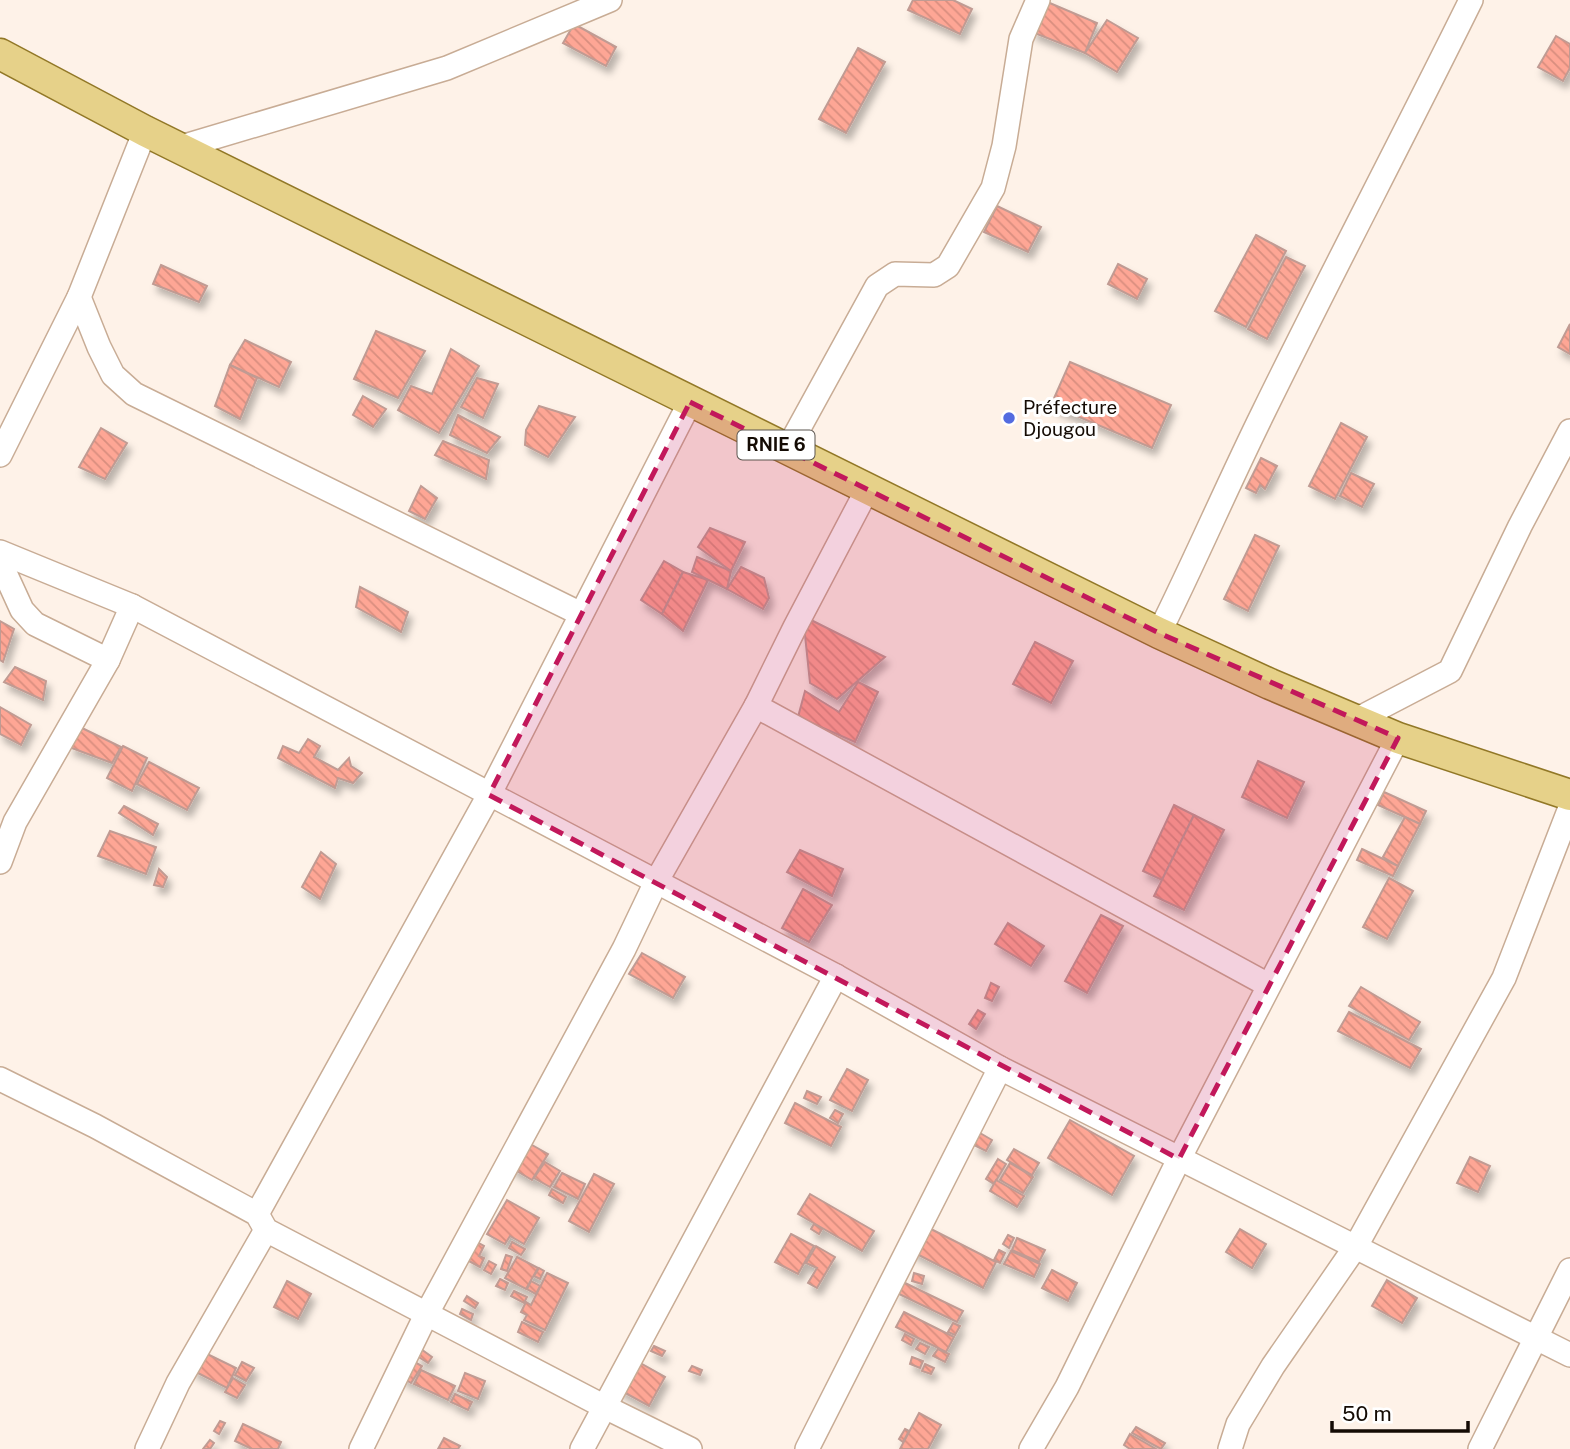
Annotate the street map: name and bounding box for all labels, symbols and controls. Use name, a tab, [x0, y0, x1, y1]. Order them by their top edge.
place label: Préfecture Djougou	[1023, 396, 1117, 440]
marker: Préfecture Djougou	[1001, 410, 1017, 426]
road number: RNIE 6	[738, 430, 814, 460]
scale bar	[1332, 1390, 1468, 1434]
text: 50 m	[1342, 1401, 1392, 1426]

